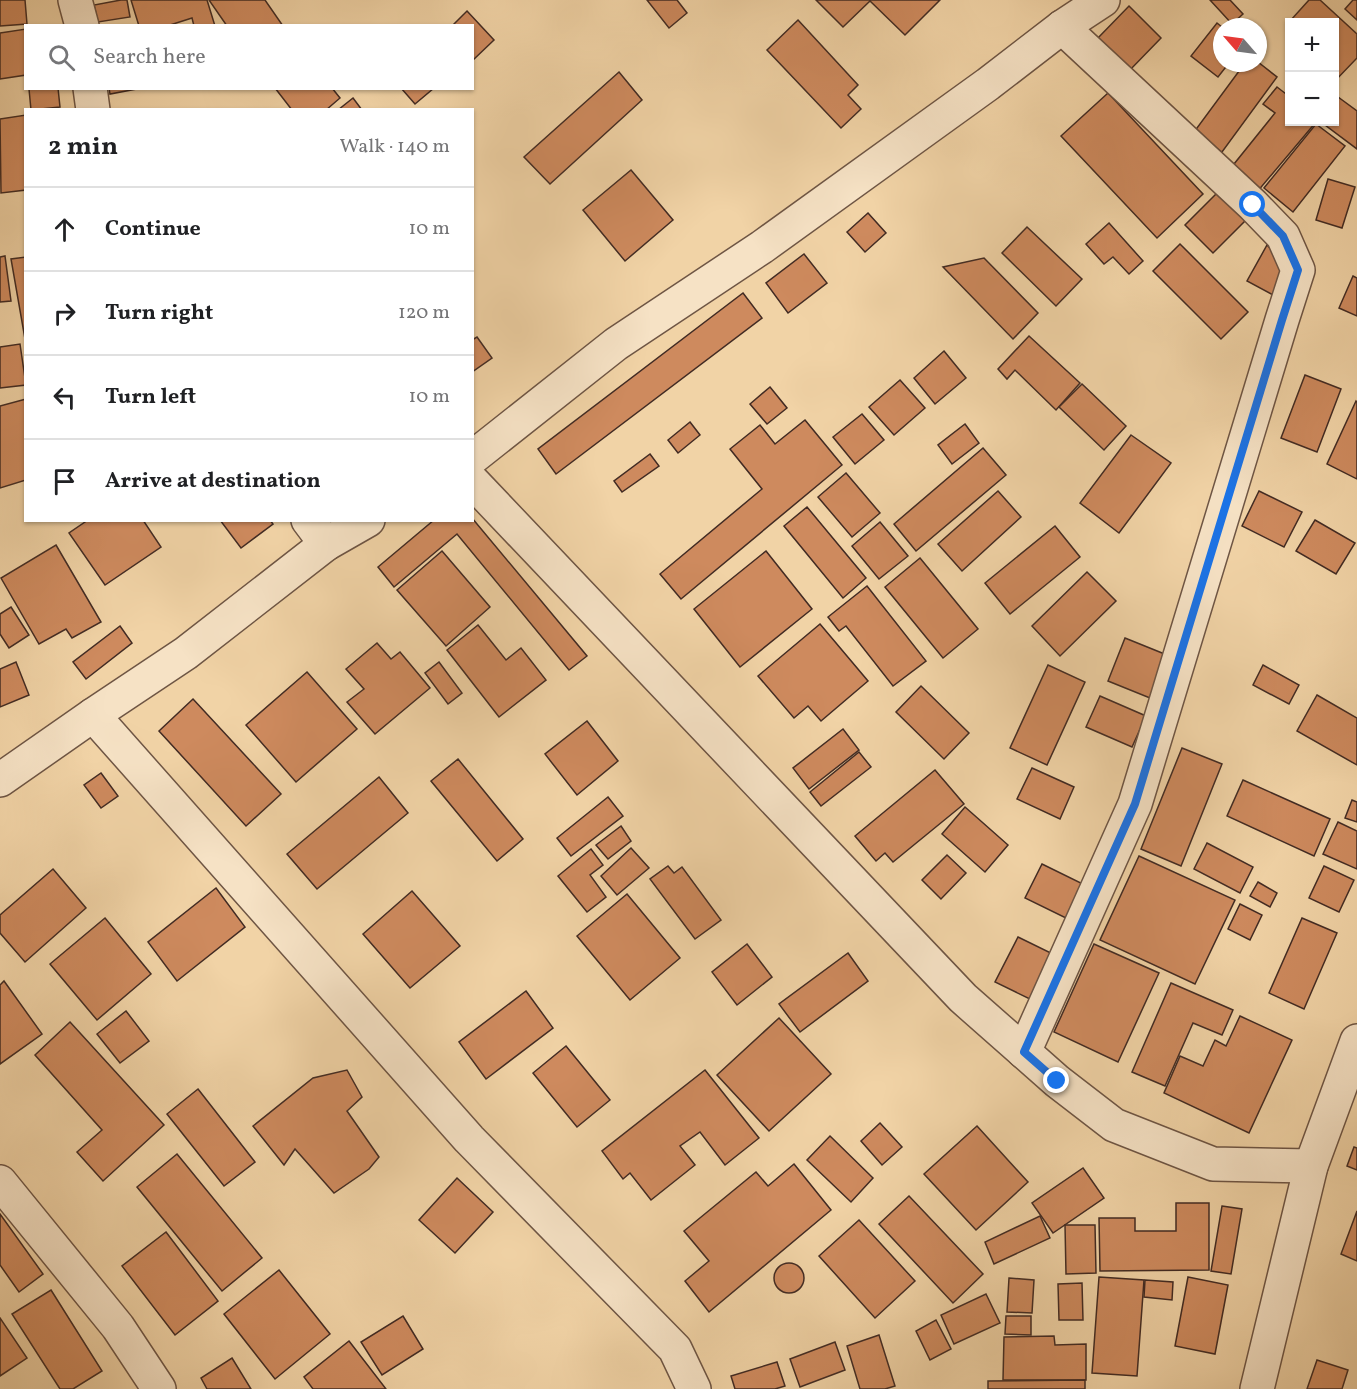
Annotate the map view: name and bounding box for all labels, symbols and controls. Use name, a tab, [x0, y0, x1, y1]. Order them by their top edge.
north arrow	[1213, 18, 1267, 72]
map controls	[1285, 18, 1339, 126]
button: +	[1285, 18, 1339, 72]
search box	[24, 24, 474, 90]
icon: search	[45, 41, 78, 74]
text: Search here	[93, 42, 206, 73]
button: −	[1285, 72, 1339, 126]
text: 2 min	[48, 129, 118, 165]
text: Walk · 140 m	[340, 133, 450, 161]
route start	[1239, 191, 1265, 217]
icon: ahead	[48, 213, 81, 246]
text: Continue	[105, 214, 201, 245]
text: 10 m	[409, 215, 450, 243]
icon: right	[48, 297, 81, 330]
text: Turn right	[105, 298, 213, 329]
text: 120 m	[398, 299, 450, 327]
icon: left	[48, 381, 81, 414]
text: Turn left	[105, 382, 196, 413]
text: 10 m	[409, 383, 450, 411]
icon: arrive	[48, 465, 81, 498]
text: Arrive at destination	[105, 466, 321, 497]
route end	[1043, 1067, 1069, 1093]

